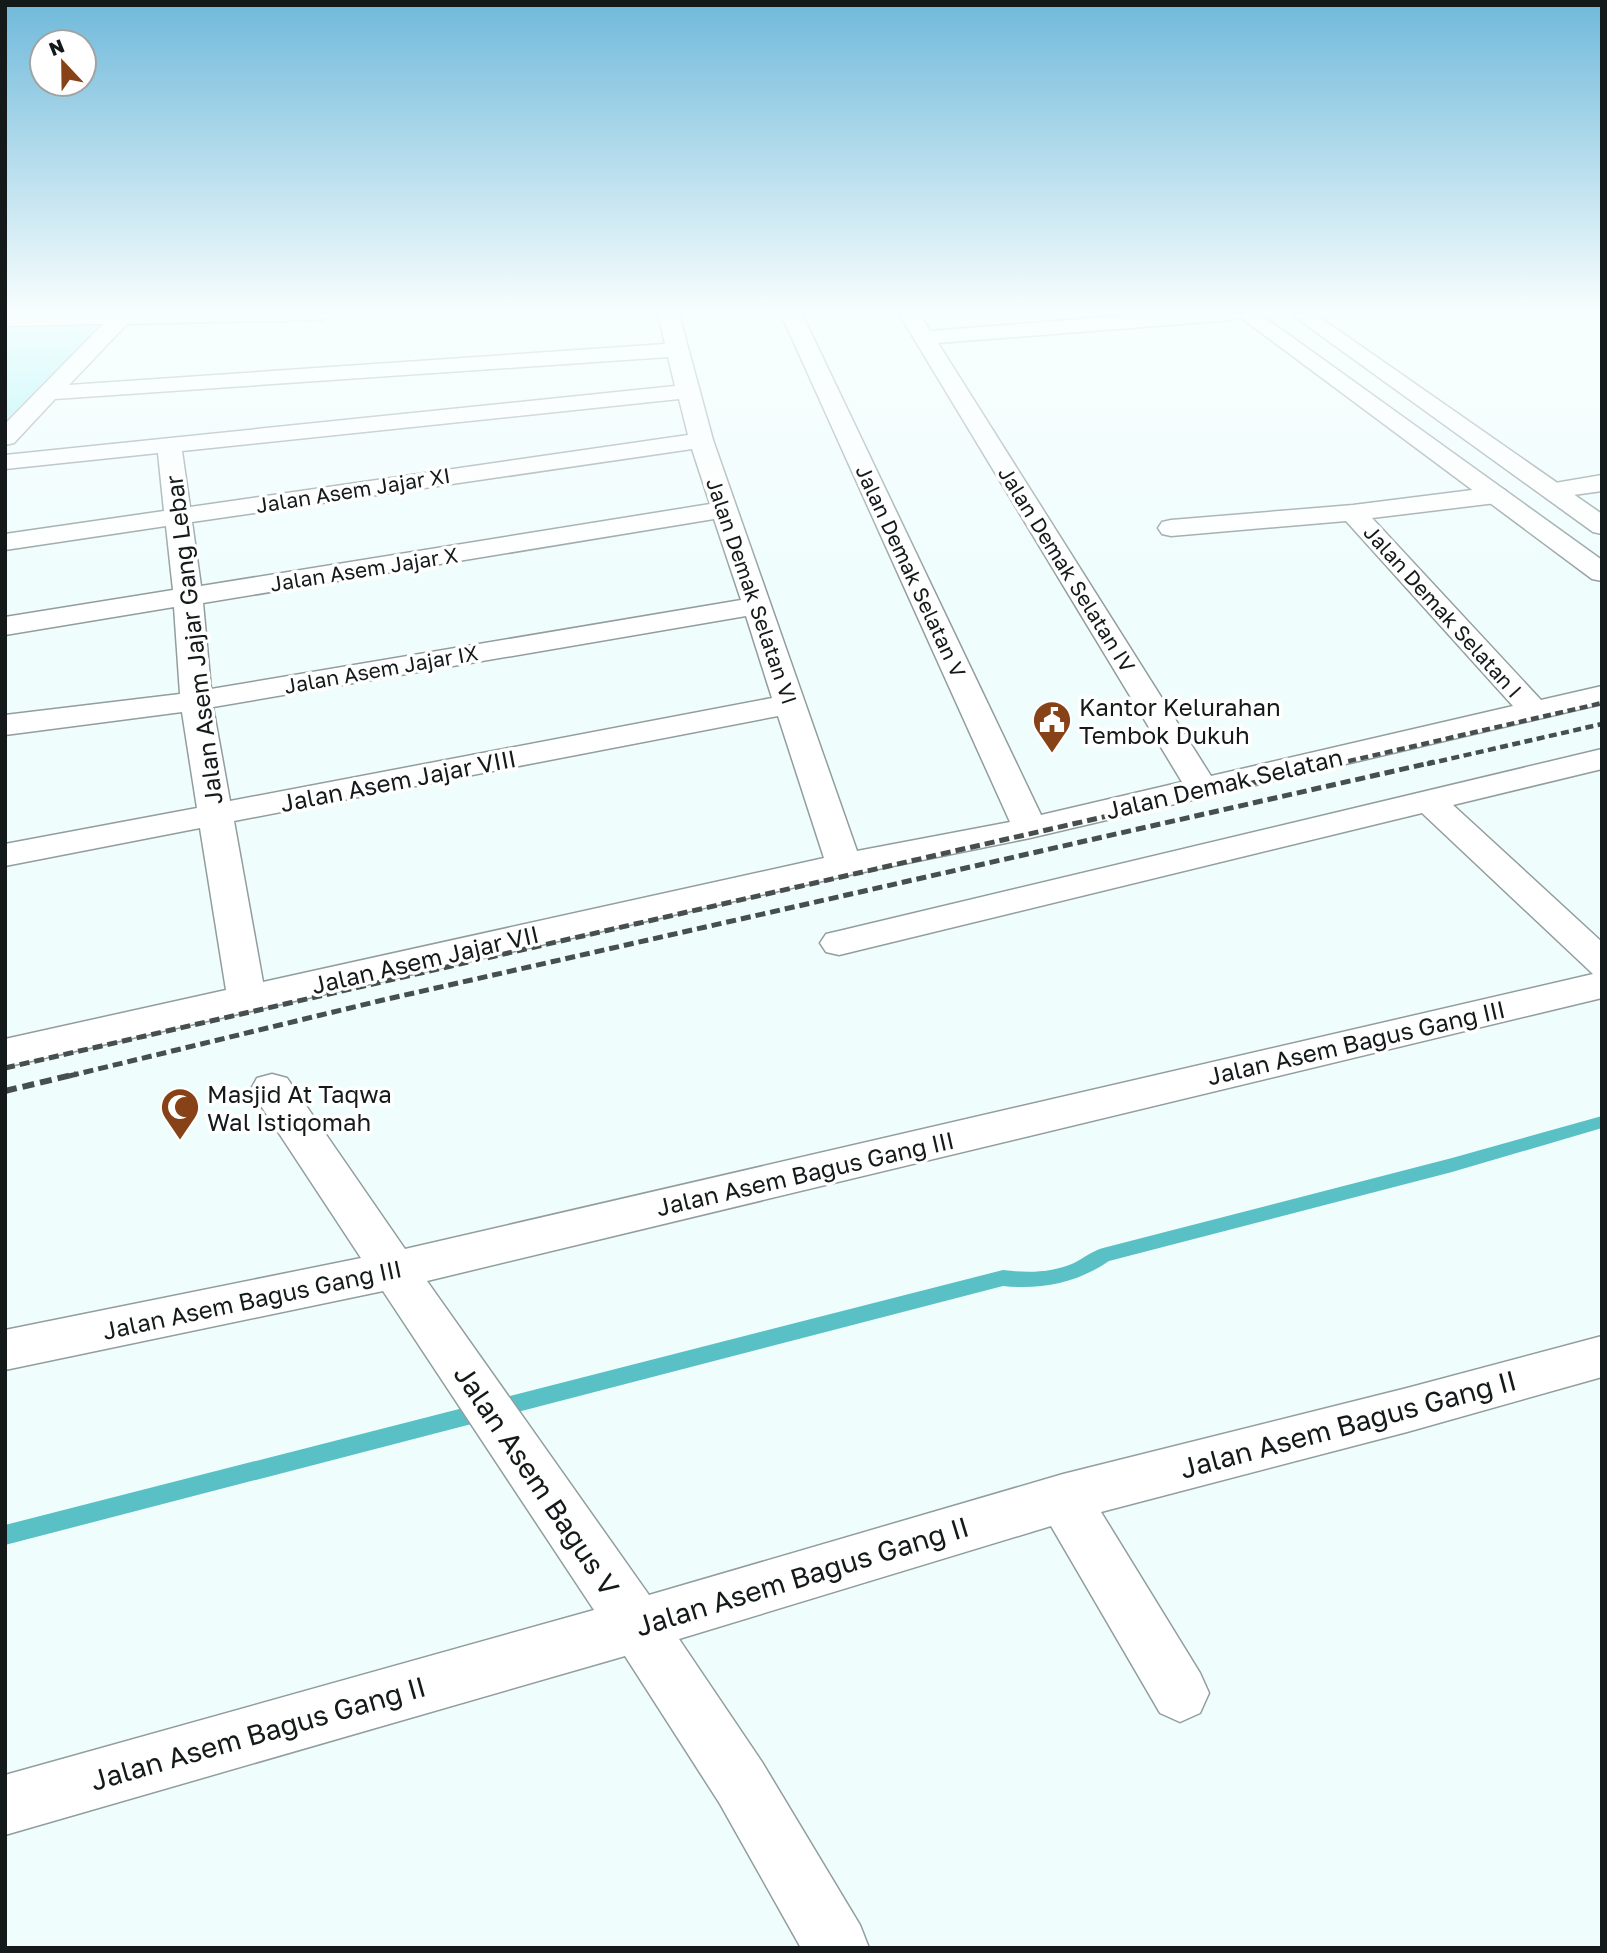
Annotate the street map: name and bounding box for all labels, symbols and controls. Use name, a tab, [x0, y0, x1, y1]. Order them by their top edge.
north arrow	[28, 28, 98, 98]
text: N	[45, 33, 67, 60]
street label: Jalan Demak Selatan V	[850, 461, 972, 681]
street label: Jalan Demak Selatan IV	[993, 461, 1141, 677]
street label: Jalan Asem Jajar XI	[254, 462, 452, 518]
street label: Jalan Asem Jajar Gang Lebar	[158, 473, 228, 807]
street label: Jalan Demak Selatan VI	[701, 474, 803, 708]
street label: Jalan Demak Selatan I	[1358, 519, 1528, 703]
street label: Jalan Asem Jajar X	[268, 541, 460, 597]
street label: Jalan Asem Jajar IX	[282, 639, 480, 699]
place label: Kantor Kelurahan Tembok Dukuh	[1079, 692, 1281, 749]
public building icon: Kantor Kelurahan Tembok Dukuh	[1031, 699, 1073, 754]
street label: Jalan Demak Selatan	[1103, 742, 1345, 824]
street label: Jalan Asem Jajar VIII	[278, 743, 518, 817]
street label: Jalan Asem Jajar VII	[309, 919, 541, 999]
street label: Jalan Asem Bagus Gang III	[1204, 994, 1508, 1090]
place label: Masjid At Taqwa Wal Istiqomah	[207, 1079, 392, 1136]
mosque icon: Masjid At Taqwa Wal Istiqomah	[159, 1086, 201, 1141]
street label: Jalan Asem Bagus Gang III	[653, 1125, 957, 1221]
street label: Jalan Asem Bagus Gang III	[100, 1253, 404, 1345]
street label: Jalan Asem Bagus V	[447, 1358, 627, 1602]
street label: Jalan Asem Bagus Gang II	[1176, 1363, 1520, 1485]
street label: Jalan Asem Bagus Gang II	[631, 1509, 973, 1643]
street label: Jalan Asem Bagus Gang II	[87, 1669, 429, 1797]

